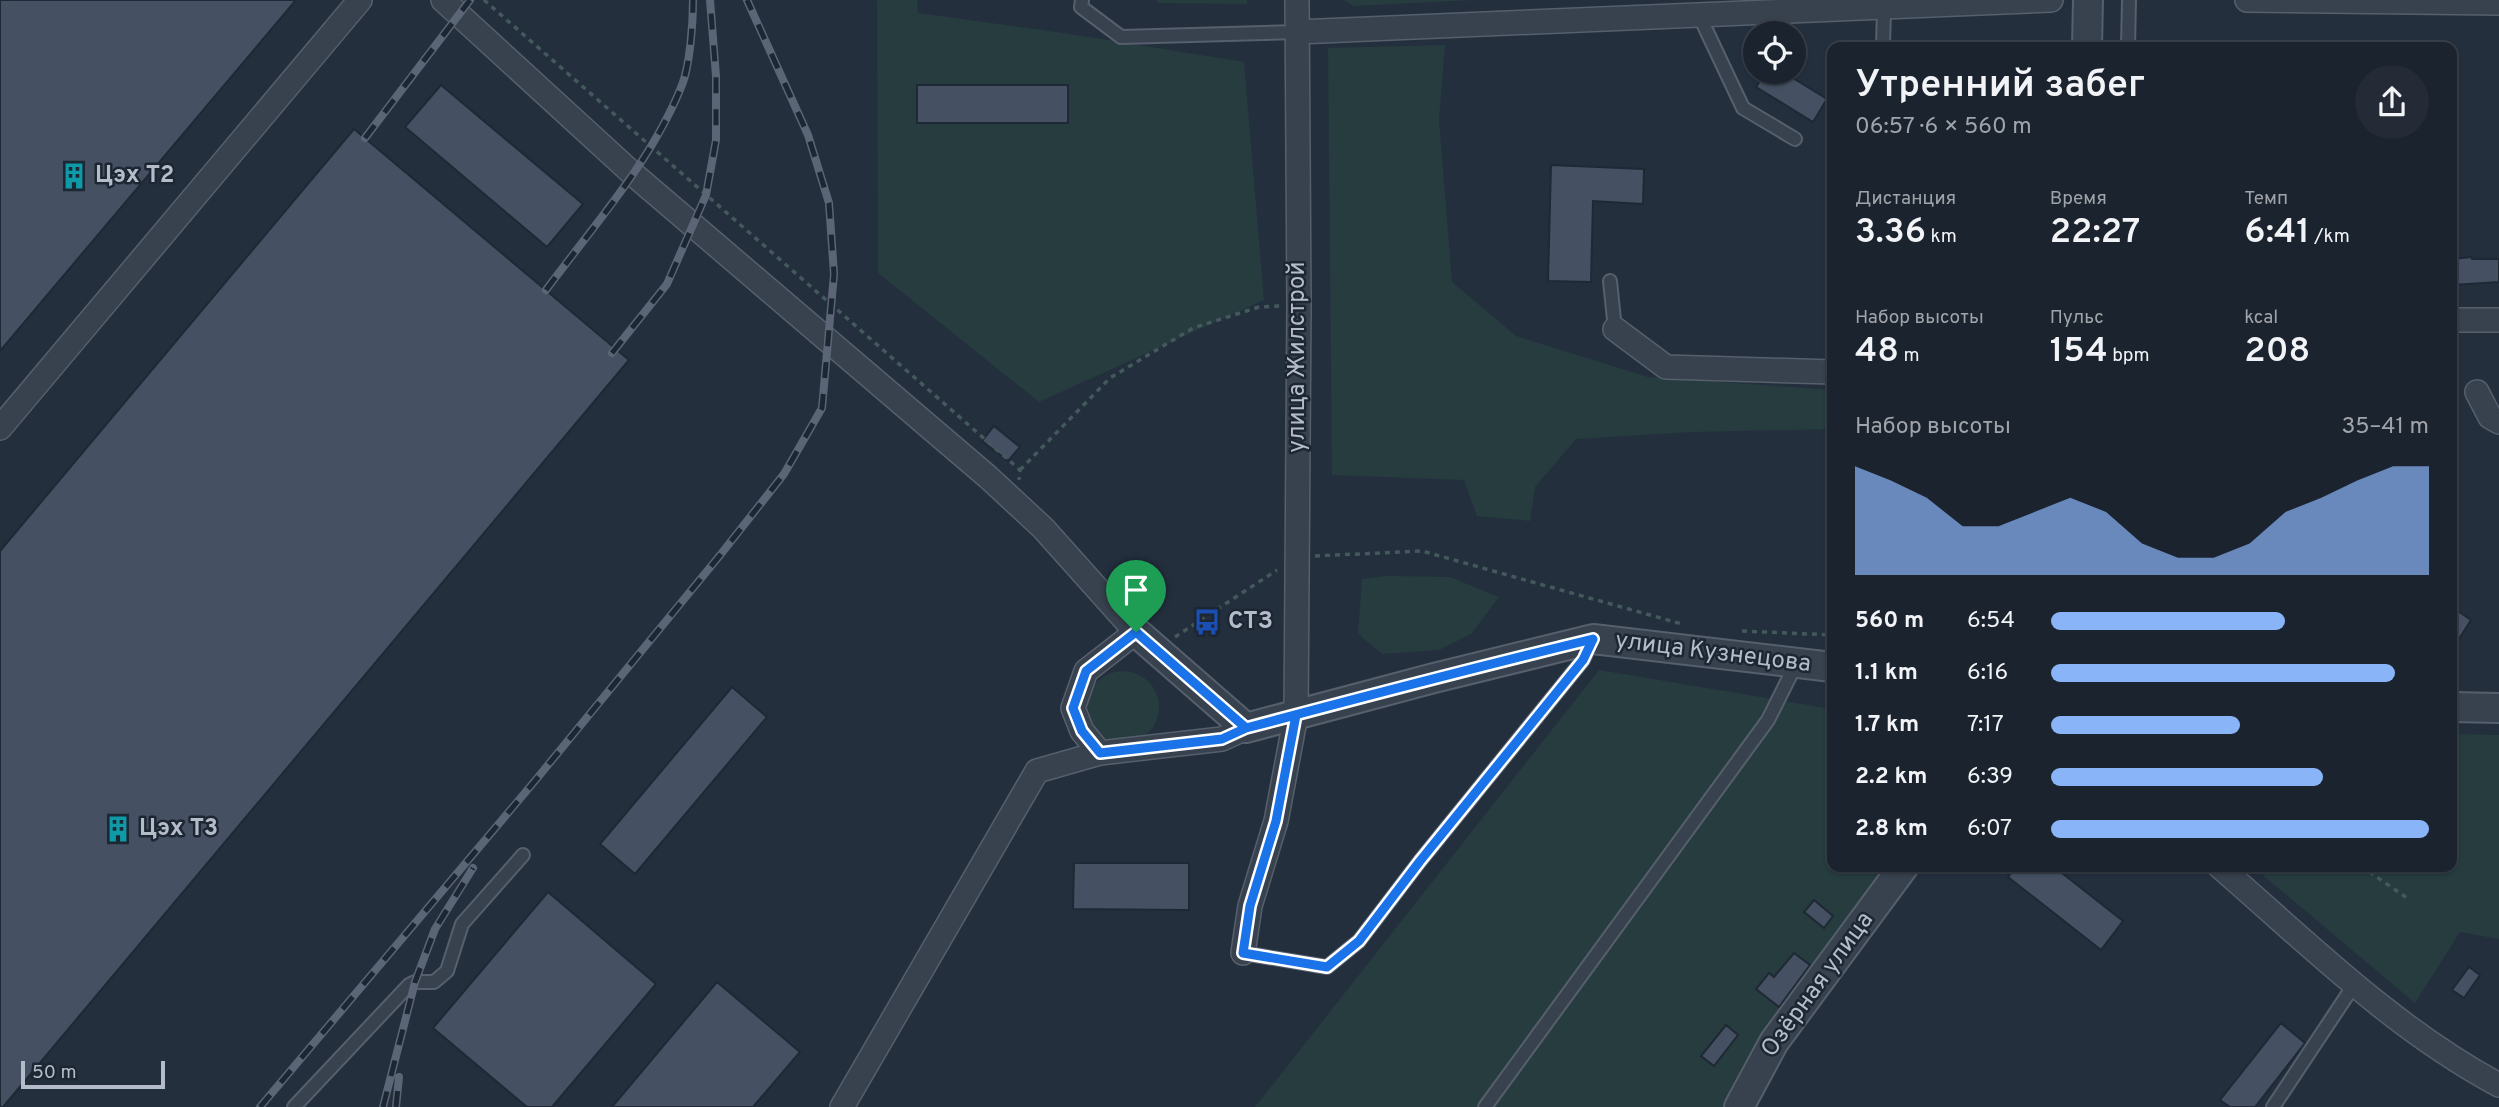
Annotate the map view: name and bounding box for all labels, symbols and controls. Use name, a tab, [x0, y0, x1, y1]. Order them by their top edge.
map controls	[1743, 21, 1806, 84]
button: locate	[1743, 21, 1806, 84]
text: Утренний забег	[1855, 62, 2145, 111]
button: share	[2355, 65, 2429, 139]
text: 06:57 · 6 × 560 m	[1855, 113, 2032, 142]
building icon: Цэх Т2	[59, 161, 89, 191]
place label: Цэх Т2	[95, 161, 175, 191]
text: Дистанция	[1855, 187, 1956, 211]
text: Время	[2050, 187, 2107, 211]
text: Темп	[2244, 187, 2288, 211]
text: 3.36	[1855, 211, 1926, 255]
text: 22:27	[2050, 211, 2140, 255]
text: 6:41	[2244, 211, 2310, 255]
text: km	[1926, 225, 1957, 249]
text: /km	[2310, 225, 2350, 249]
street label: улица Жилстрой	[1283, 261, 1313, 453]
text: Набор высоты	[1855, 306, 1984, 330]
text: Пульс	[2050, 306, 2104, 330]
text: kcal	[2244, 306, 2278, 330]
text: 48	[1855, 330, 1899, 374]
text: 154	[2050, 330, 2108, 374]
text: 208	[2244, 330, 2310, 374]
text: m	[1899, 344, 1920, 368]
text: bpm	[2108, 344, 2150, 368]
text: Набор высоты	[1855, 413, 2011, 442]
text: 35–41 m	[2341, 413, 2429, 442]
pin	[1106, 560, 1166, 632]
icon: arrive	[1117, 571, 1155, 609]
bus stop icon: СТЗ	[1192, 607, 1222, 637]
place label: СТЗ	[1228, 607, 1273, 637]
text: 560 m	[1855, 607, 1924, 636]
text: 6:54	[1967, 607, 2015, 636]
street label: улица Кузнецова	[1613, 626, 1813, 680]
text: 1.1 km	[1855, 659, 1918, 688]
text: 6:16	[1967, 659, 2008, 688]
text: 1.7 km	[1855, 711, 1919, 740]
text: 7:17	[1967, 711, 2004, 740]
text: 2.2 km	[1855, 763, 1928, 792]
text: 6:39	[1967, 763, 2013, 792]
building icon: Цэх Т3	[103, 814, 133, 844]
place label: Цэх Т3	[139, 814, 218, 844]
text: 2.8 km	[1855, 815, 1928, 844]
text: 6:07	[1967, 815, 2012, 844]
street label: Озёрная улица	[1755, 906, 1881, 1064]
scale bar	[21, 1058, 164, 1090]
text: 50 m	[32, 1061, 77, 1085]

